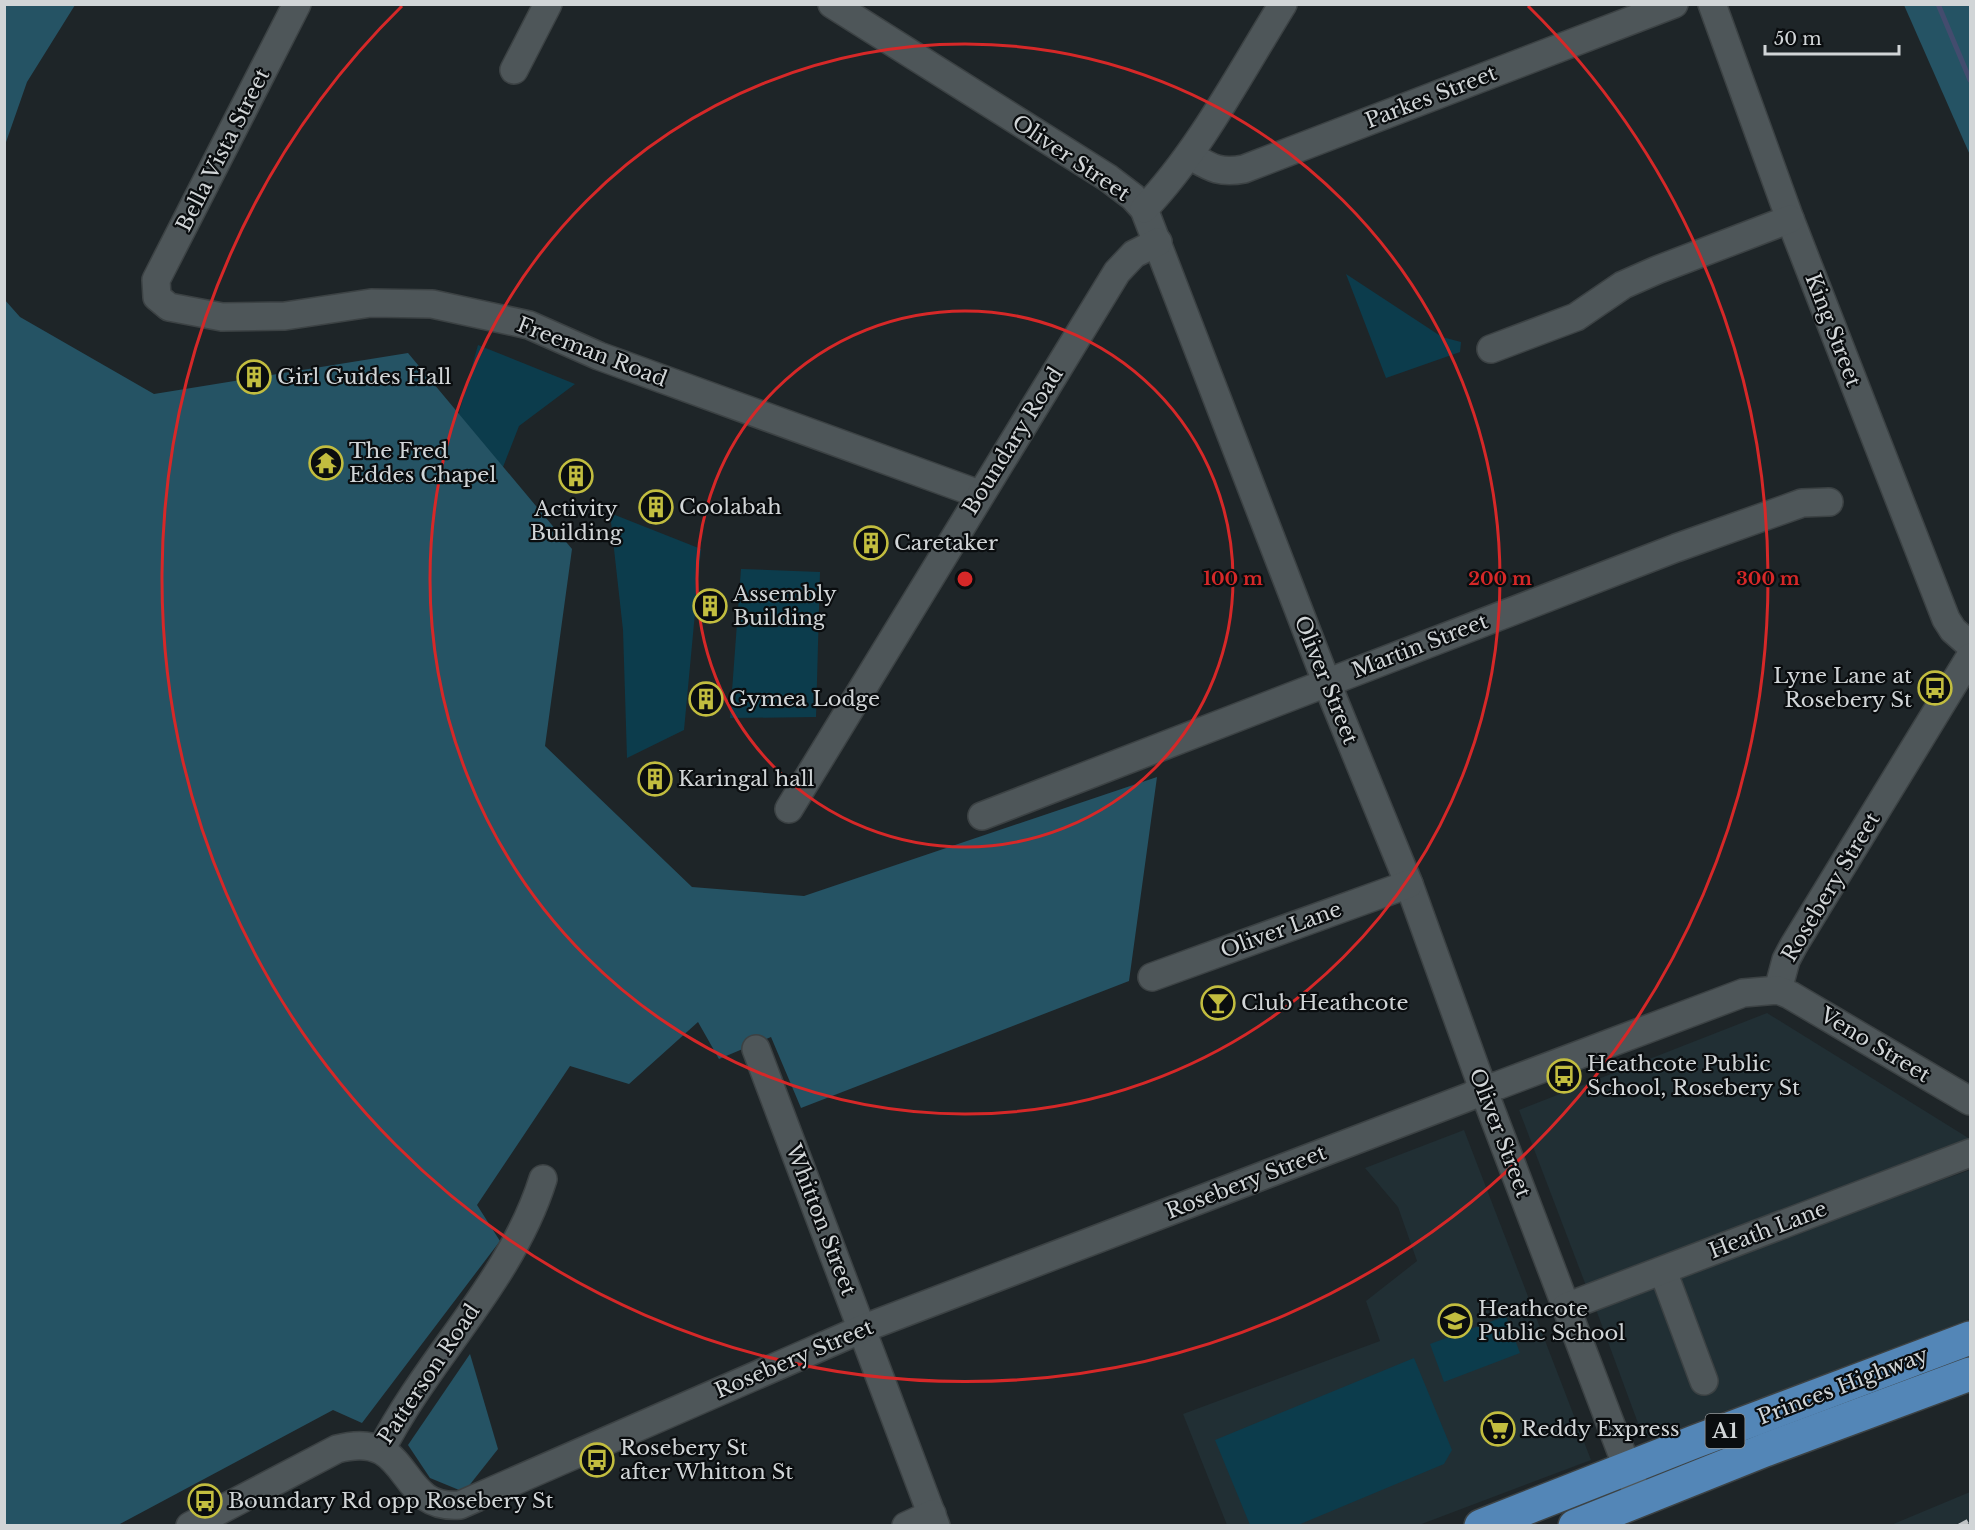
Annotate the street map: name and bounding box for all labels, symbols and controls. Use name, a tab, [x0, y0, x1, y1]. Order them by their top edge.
scale bar	[1765, 18, 1898, 56]
text: 50 m	[1774, 28, 1822, 50]
street label: Parkes Street	[1362, 60, 1500, 134]
street label: Bella Vista Street	[171, 64, 275, 236]
street label: Oliver Street	[1007, 109, 1135, 207]
street label: King Street	[1799, 270, 1867, 391]
street label: Freeman Road	[513, 312, 671, 392]
building icon: Girl Guides Hall	[236, 359, 272, 395]
street label: Boundary Road	[957, 362, 1069, 520]
place label: Girl Guides Hall	[277, 364, 451, 390]
place label: The Fred Eddes Chapel	[349, 438, 496, 488]
temple icon: The Fred Eddes Chapel	[308, 445, 344, 481]
building icon: Activity Building	[558, 458, 594, 494]
building icon: Coolabah	[638, 489, 674, 525]
place label: Coolabah	[679, 494, 782, 520]
place label: Activity Building	[530, 496, 623, 546]
building icon: Caretaker	[853, 525, 889, 561]
place label: Caretaker	[894, 530, 998, 556]
text: 100 m	[1203, 568, 1263, 590]
text: 200 m	[1468, 568, 1532, 590]
text: 300 m	[1736, 568, 1800, 590]
centre of rings	[955, 569, 975, 589]
place label: Assembly Building	[732, 581, 837, 631]
building icon: Assembly Building	[692, 588, 728, 624]
street label: Martin Street	[1348, 608, 1492, 684]
street label: Oliver Street	[1288, 612, 1364, 748]
place label: Lyne Lane at Rosebery St	[1773, 663, 1912, 713]
bus stop icon: Lyne Lane at Rosebery St	[1917, 670, 1953, 706]
building icon: Gymea Lodge	[688, 681, 724, 717]
place label: Gymea Lodge	[729, 686, 880, 712]
building icon: Karingal hall	[637, 761, 673, 797]
place label: Karingal hall	[678, 766, 815, 792]
street label: Rosebery Street	[1776, 808, 1886, 966]
street label: Oliver Lane	[1217, 896, 1345, 964]
bar icon: Club Heathcote	[1200, 985, 1236, 1021]
place label: Club Heathcote	[1241, 990, 1408, 1016]
street label: Veno Street	[1814, 1001, 1935, 1088]
place label: Heathcote Public School, Rosebery St	[1587, 1051, 1800, 1101]
bus stop icon: Heathcote Public School, Rosebery St	[1546, 1058, 1582, 1094]
street label: Oliver Street	[1463, 1065, 1537, 1201]
street label: Rosebery Street	[1162, 1139, 1330, 1224]
street label: Whitton Street	[780, 1140, 862, 1299]
street label: Heath Lane	[1705, 1196, 1831, 1264]
place label: Heathcote Public School	[1478, 1296, 1625, 1346]
street label: Patterson Road	[373, 1299, 485, 1449]
school or university icon: Heathcote Public School	[1437, 1303, 1473, 1339]
street label: Rosebery Street	[711, 1314, 877, 1404]
street label: Princes Highway	[1754, 1341, 1932, 1430]
supermarket icon: Reddy Express	[1480, 1411, 1516, 1447]
road number: A1	[1706, 1414, 1744, 1448]
place label: Reddy Express	[1521, 1416, 1680, 1442]
place label: Rosebery St after Whitton St	[620, 1435, 793, 1485]
bus stop icon: Rosebery St after Whitton St	[579, 1442, 615, 1478]
bus stop icon: Boundary Rd opp Rosebery St	[187, 1483, 223, 1519]
place label: Boundary Rd opp Rosebery St	[228, 1488, 554, 1514]

